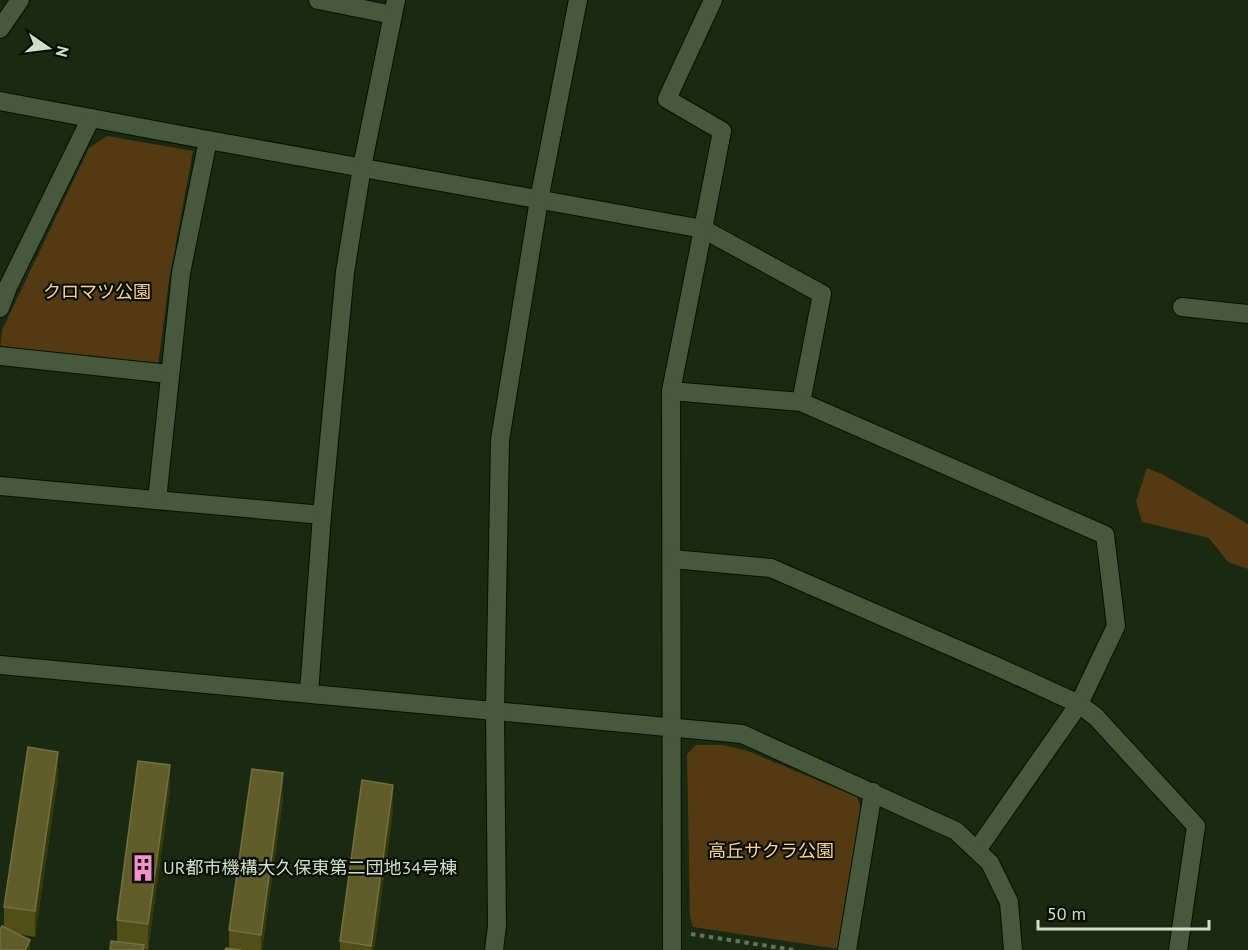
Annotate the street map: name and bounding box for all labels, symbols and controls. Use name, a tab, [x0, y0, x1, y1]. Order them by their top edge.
north arrow	[18, 18, 78, 78]
text: N	[52, 44, 74, 59]
park label: クロマツ公園	[43, 280, 151, 303]
park label: 高丘サクラ公園	[708, 839, 834, 862]
building icon: UR都市機構大久保東第二団地34号棟	[128, 853, 158, 883]
place label: UR都市機構大久保東第二団地34号棟	[163, 856, 457, 879]
scale bar	[1038, 893, 1209, 931]
text: 50 m	[1047, 902, 1086, 925]

